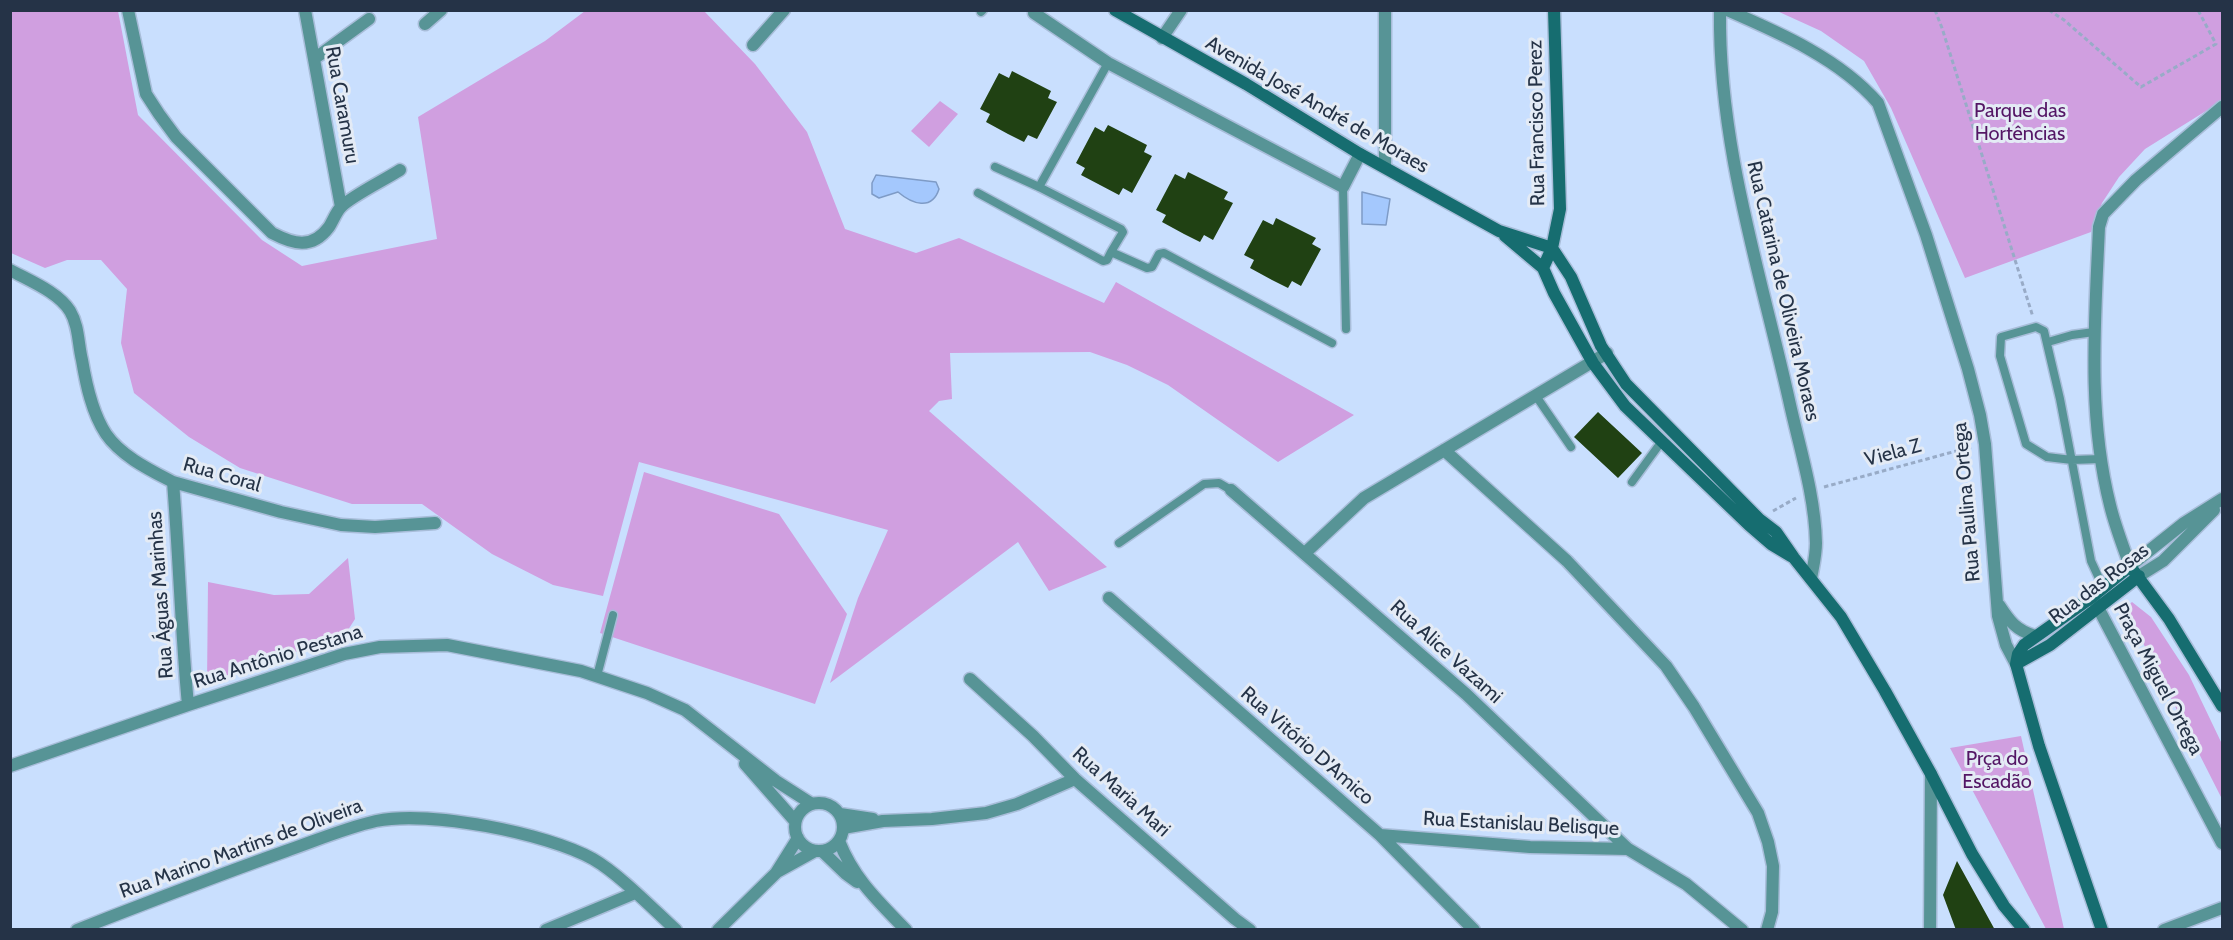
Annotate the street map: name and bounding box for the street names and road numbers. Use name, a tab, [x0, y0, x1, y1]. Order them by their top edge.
street label: Avenida José André de Moraes	[1201, 31, 1433, 179]
street label: Rua Francisco Perez	[1524, 40, 1550, 206]
street label: Rua Caramuru	[320, 44, 364, 166]
street label: Rua Catarina de Oliveira Moraes	[1741, 159, 1825, 423]
street label: Rua Paulina Ortega	[1948, 421, 1986, 583]
street label: Viela Z	[1862, 434, 1924, 472]
street label: Rua Coral	[180, 452, 264, 498]
street label: Rua Águas Marinhas	[143, 511, 179, 679]
street label: Rua das Rosas	[2044, 539, 2154, 629]
street label: Rua Alice Vazami	[1385, 595, 1507, 709]
street label: Praça Miguel Ortega	[2108, 599, 2208, 759]
street label: Rua Antônio Pestana	[191, 620, 365, 694]
street label: Rua Vitório D'Amico	[1236, 682, 1378, 810]
street label: Rua Maria Mari	[1067, 742, 1175, 842]
street label: Rua Marino Martins de Oliveira	[116, 794, 366, 904]
street label: Rua Estanislau Belisque	[1422, 807, 1620, 841]

